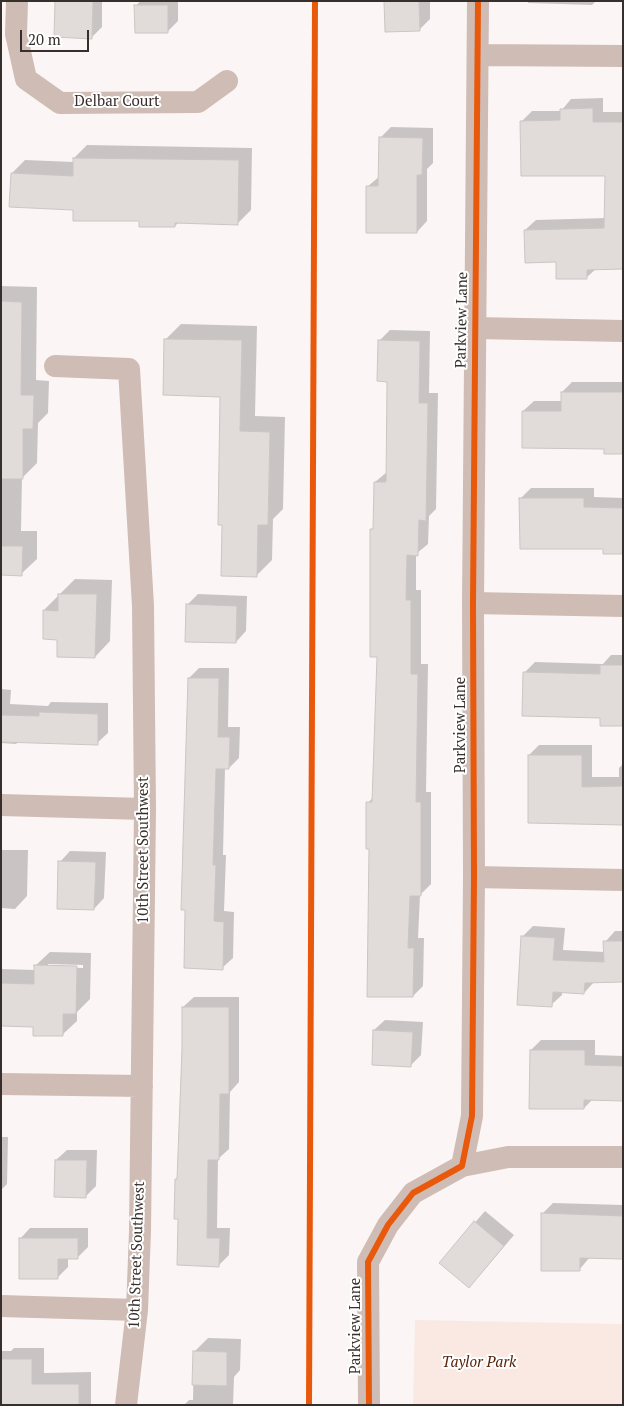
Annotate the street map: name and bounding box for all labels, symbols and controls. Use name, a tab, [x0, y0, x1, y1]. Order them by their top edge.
scale bar	[22, 20, 91, 52]
text: 20 m	[28, 29, 61, 49]
street label: Delbar Court	[74, 93, 160, 111]
street label: Parkview Lane	[452, 272, 472, 368]
street label: Parkview Lane	[452, 677, 470, 773]
street label: 10th Street Southwest	[135, 776, 153, 924]
street label: 10th Street Southwest	[125, 1181, 149, 1329]
street label: Parkview Lane	[347, 1278, 365, 1374]
park label: Taylor Park	[442, 1354, 516, 1372]

